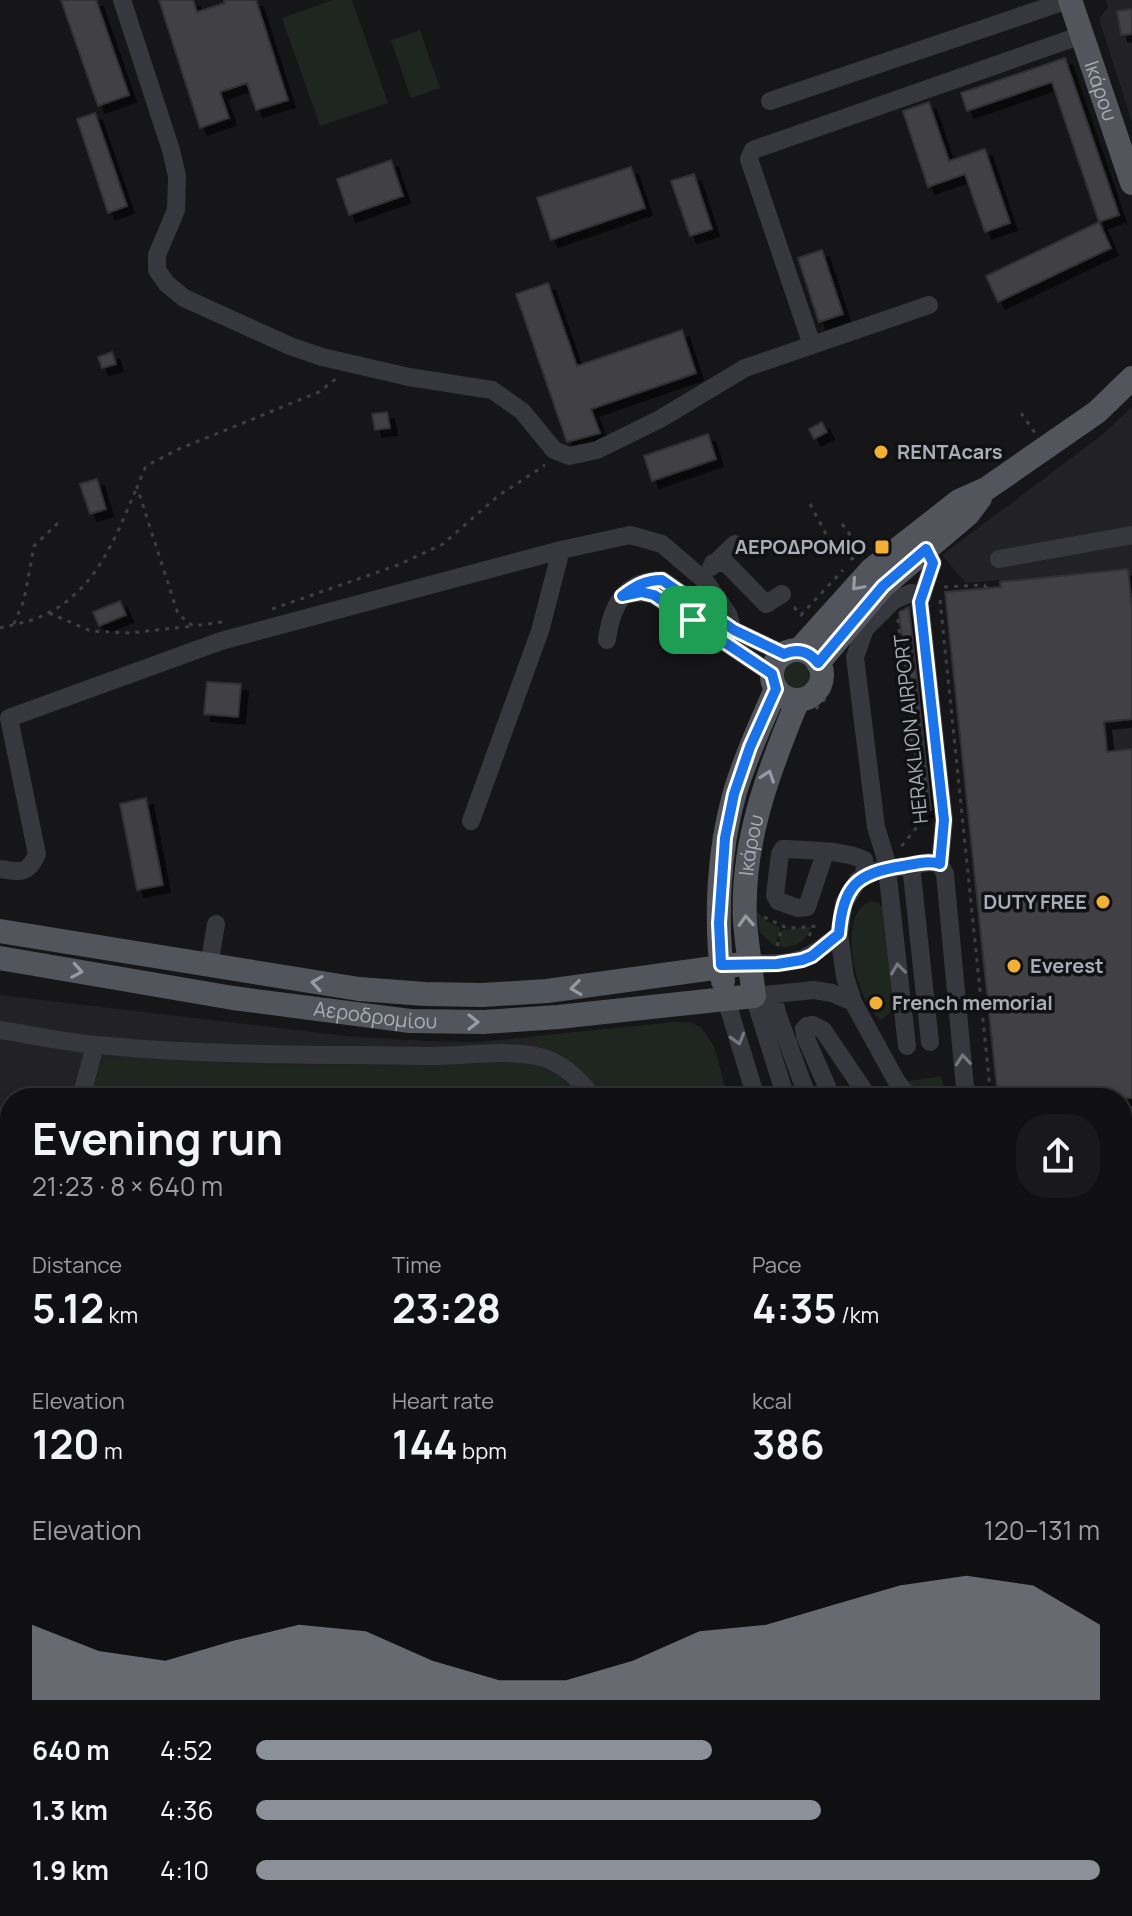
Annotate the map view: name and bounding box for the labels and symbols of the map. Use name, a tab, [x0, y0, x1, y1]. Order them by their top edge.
street label: Ικάρου	[1079, 57, 1124, 124]
place label: RENTAcars	[897, 438, 1003, 465]
marker: RENTAcars	[872, 443, 890, 461]
place label: ΑΕΡΟΔΡΟΜΙΟ	[735, 533, 866, 560]
marker: ΑΕΡΟΔΡΟΜΙΟ	[873, 538, 891, 556]
one-way arrow	[852, 576, 866, 590]
pin	[659, 586, 727, 654]
street label: HERAKLION AIRPORT	[887, 633, 934, 825]
one-way arrow	[758, 769, 774, 783]
street label: Ικάρου	[732, 811, 770, 877]
place label: DUTY FREE	[983, 888, 1087, 915]
marker: DUTY FREE	[1094, 893, 1112, 911]
one-way arrow	[738, 914, 755, 927]
place label: Everest	[1030, 952, 1104, 979]
marker: Everest	[1005, 957, 1023, 975]
one-way arrow	[70, 962, 84, 979]
one-way arrow	[890, 962, 907, 976]
one-way arrow	[310, 975, 324, 992]
one-way arrow	[569, 979, 583, 996]
place label: French memorial	[892, 989, 1053, 1016]
marker: French memorial	[867, 994, 885, 1012]
street label: Αεροδρομίου	[312, 995, 437, 1034]
one-way arrow	[467, 1013, 480, 1031]
one-way arrow	[729, 1032, 745, 1045]
one-way arrow	[954, 1053, 971, 1066]

